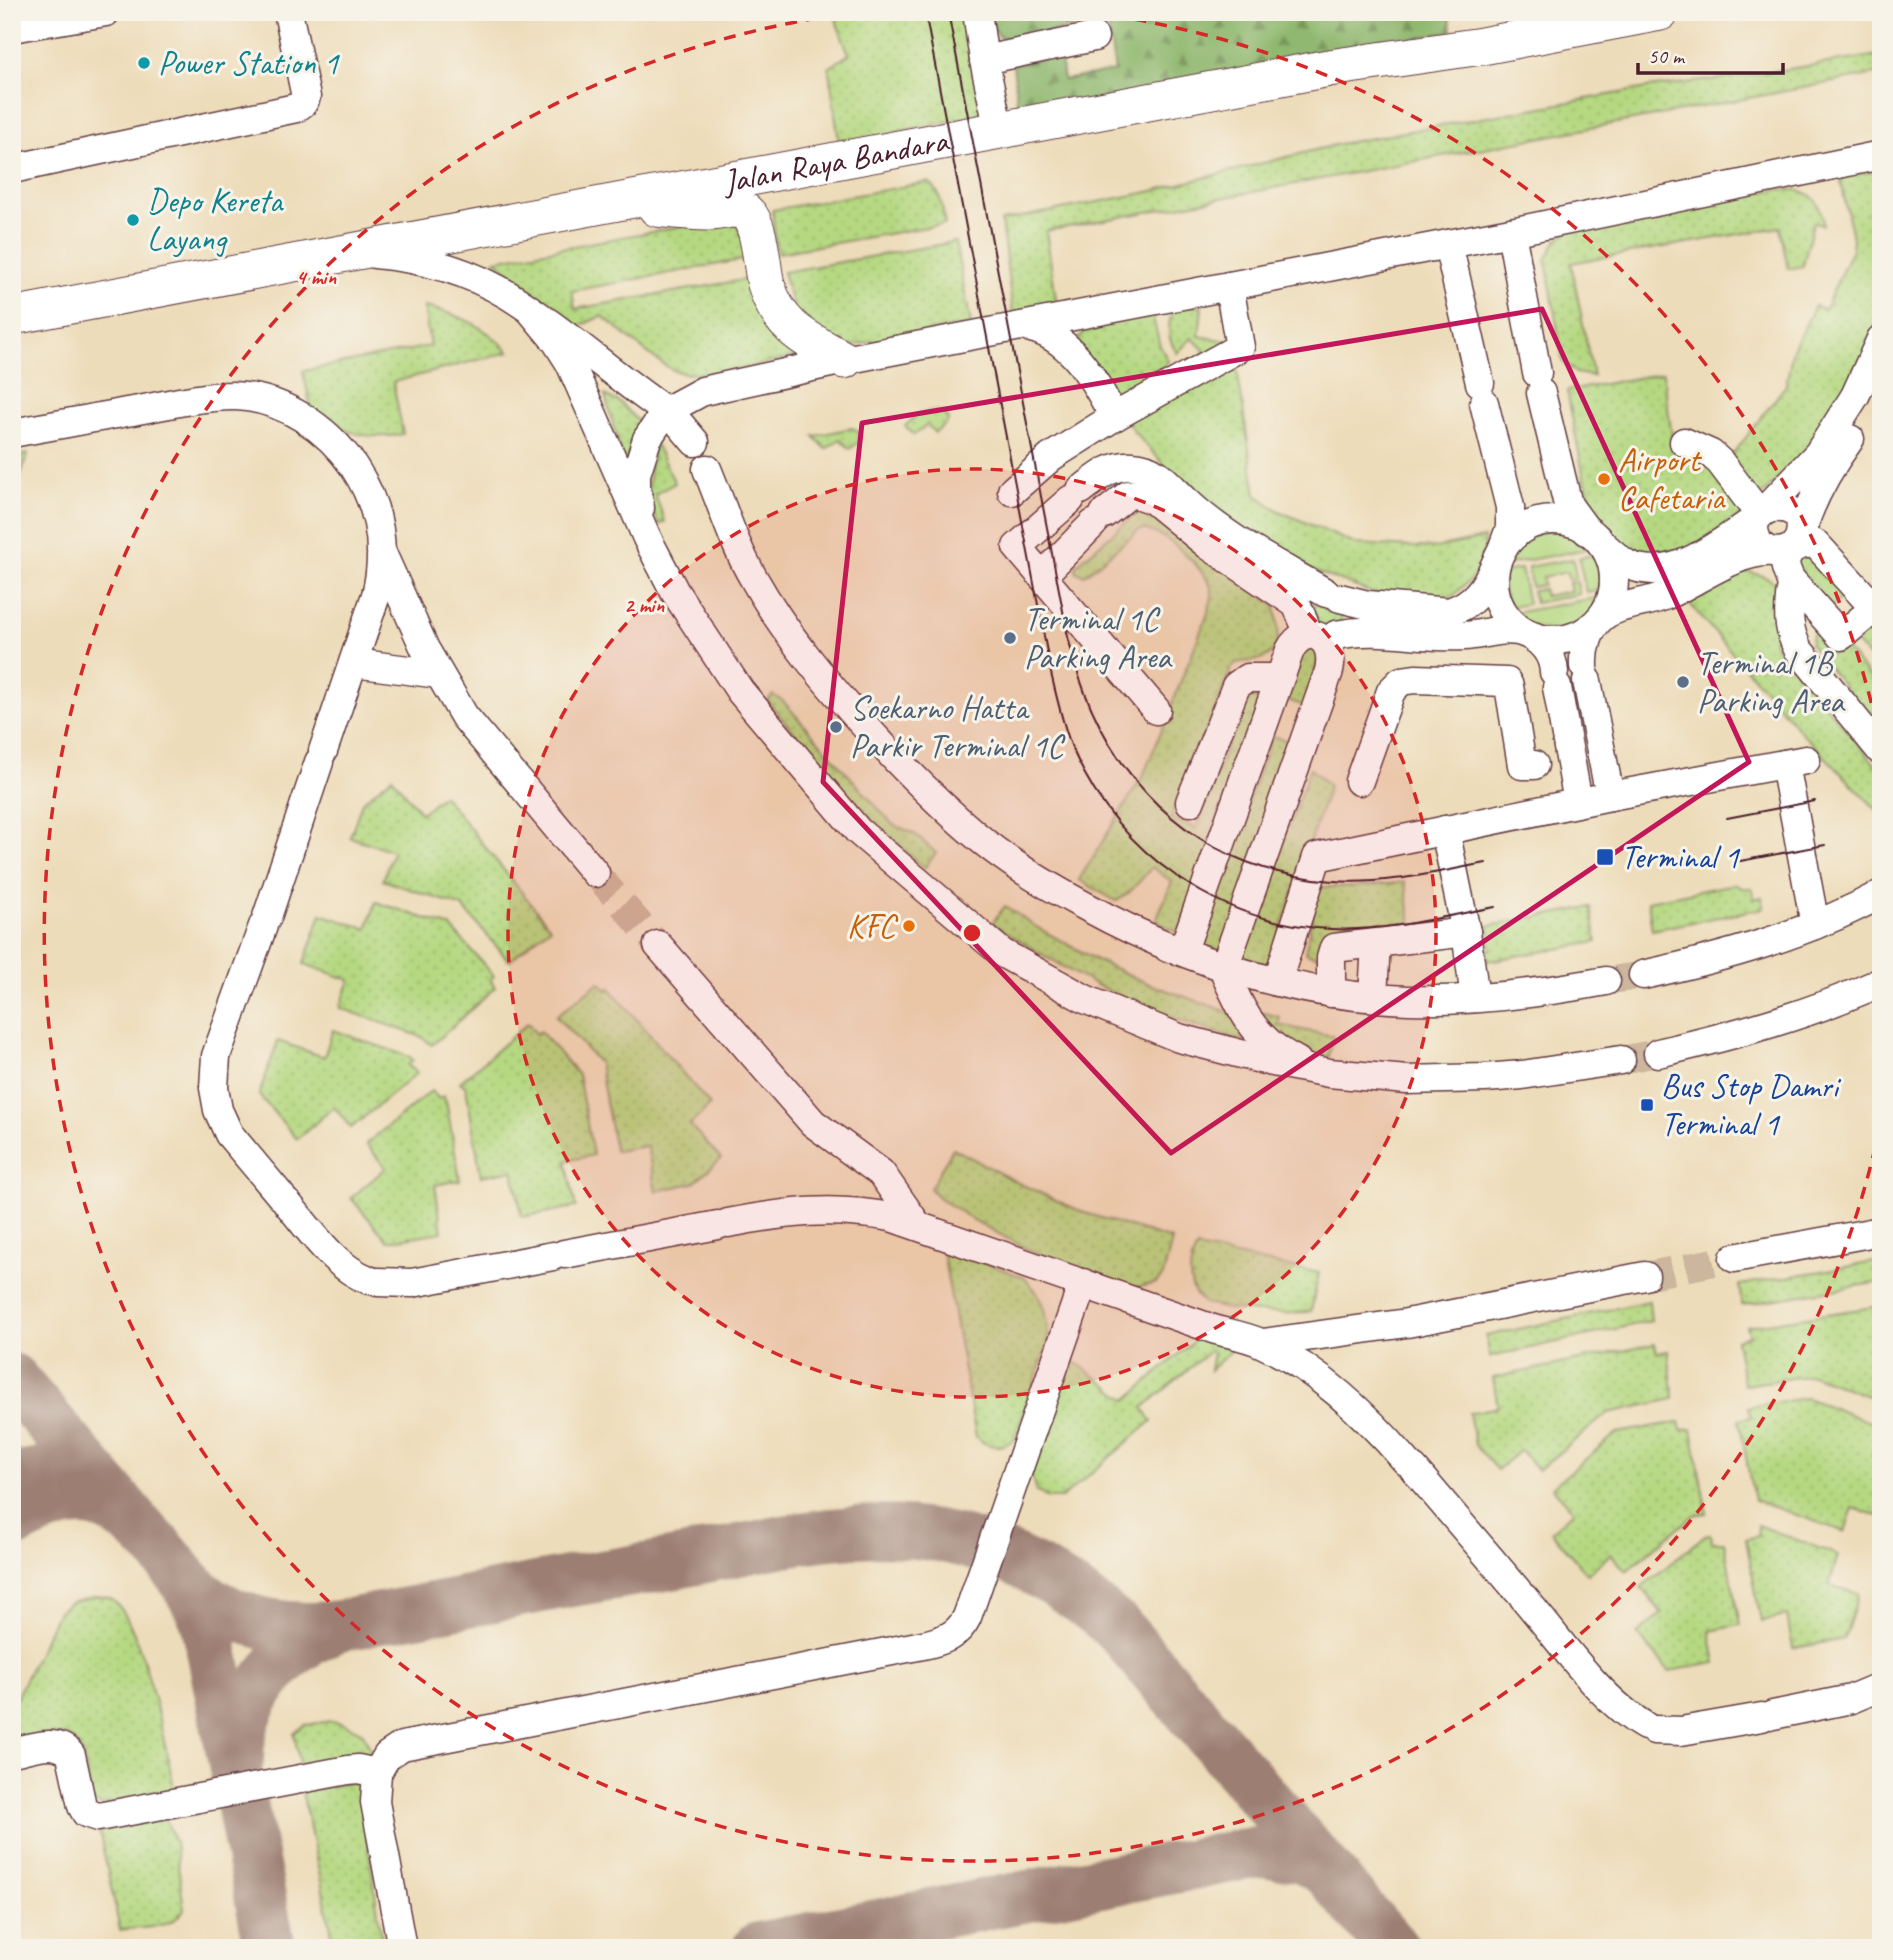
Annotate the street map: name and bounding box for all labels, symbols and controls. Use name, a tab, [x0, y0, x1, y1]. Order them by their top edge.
scale bar	[1638, 32, 1783, 76]
place label: Power Station 1	[158, 42, 341, 84]
text: 50 m	[1648, 43, 1686, 69]
marker: Power Station 1	[136, 55, 152, 71]
street label: Jalan Raya Bandara	[718, 119, 954, 203]
place label: Depo Kereta Layang	[147, 180, 284, 260]
marker: Depo Kereta Layang	[125, 212, 141, 228]
text: 4 min	[296, 264, 336, 290]
place label: Airport Cafetaria	[1618, 439, 1726, 519]
marker: Airport Cafetaria	[1596, 471, 1612, 487]
text: 2 min	[624, 592, 664, 618]
place label: Terminal 1C Parking Area	[1024, 598, 1173, 678]
marker: Terminal 1C Parking Area	[1002, 630, 1018, 646]
place label: Terminal 1B Parking Area	[1697, 642, 1846, 722]
marker: Terminal 1B Parking Area	[1675, 674, 1691, 690]
place label: Soekarno Hatta Parkir Terminal 1C	[850, 687, 1066, 767]
marker: Soekarno Hatta Parkir Terminal 1C	[828, 719, 844, 735]
place label: Terminal 1	[1621, 836, 1741, 878]
marker: Terminal 1	[1595, 847, 1615, 867]
place label: KFC	[847, 905, 899, 947]
marker: KFC	[901, 918, 917, 934]
centre of rings	[960, 921, 984, 945]
place label: Bus Stop Damri Terminal 1	[1661, 1065, 1842, 1145]
marker: Bus Stop Damri Terminal 1	[1639, 1097, 1655, 1113]

